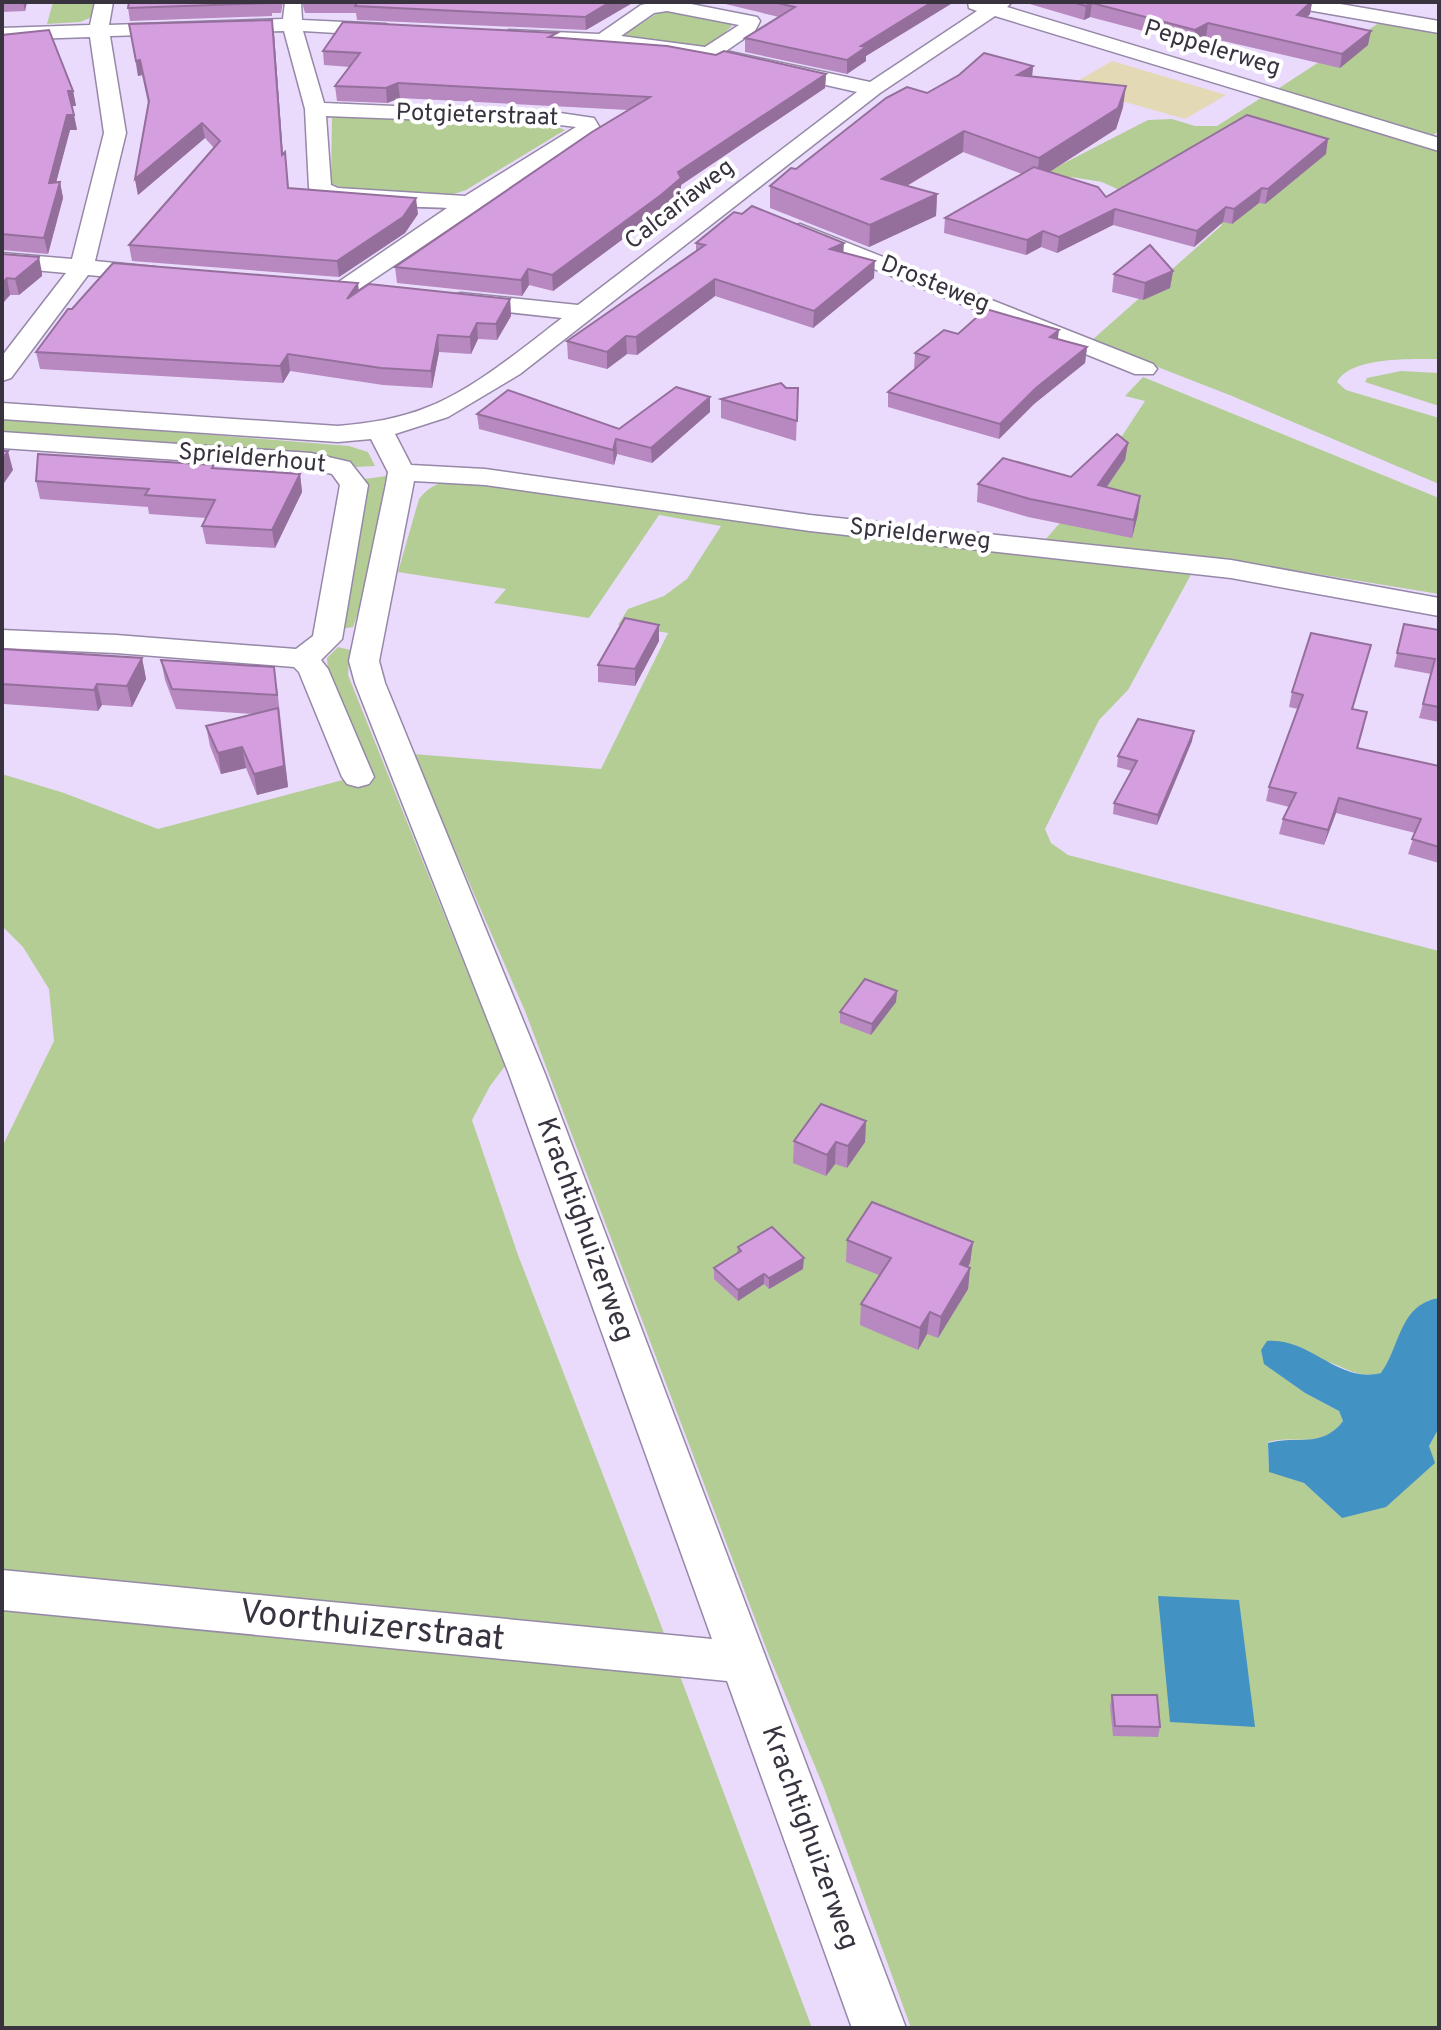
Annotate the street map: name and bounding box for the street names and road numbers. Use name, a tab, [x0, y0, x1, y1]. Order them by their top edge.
street label: Peppelerweg	[1140, 14, 1284, 84]
street label: Potgieterstraat	[395, 98, 559, 134]
street label: Calcariaweg	[619, 153, 741, 257]
street label: Drosteweg	[876, 250, 994, 320]
street label: Sprielderhout	[177, 438, 327, 480]
street label: Sprielderweg	[848, 513, 992, 557]
street label: Krachtighuizerweg	[527, 1113, 641, 1347]
street label: Voorthuizerstraat	[237, 1592, 507, 1662]
street label: Krachtighuizerweg	[752, 1721, 866, 1955]

